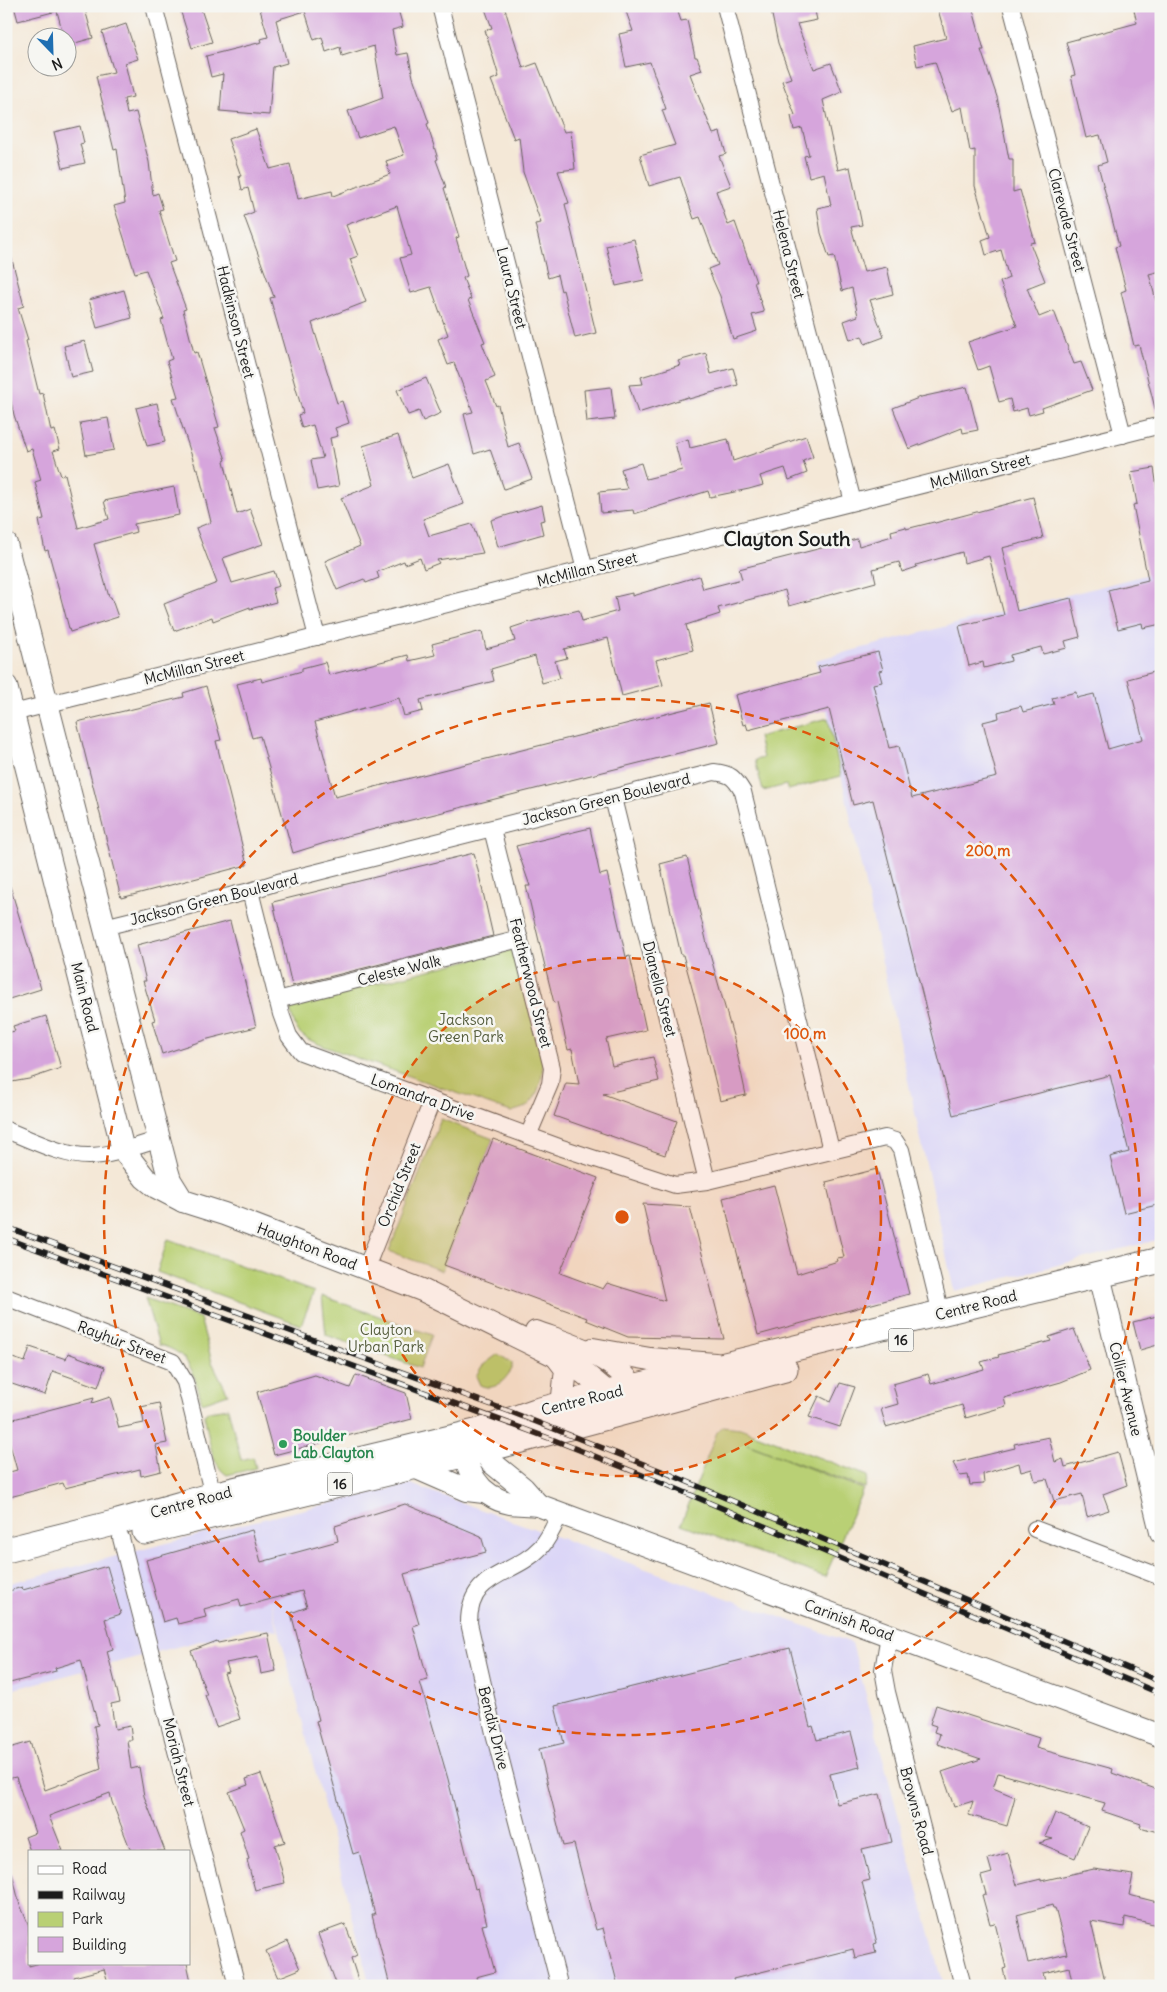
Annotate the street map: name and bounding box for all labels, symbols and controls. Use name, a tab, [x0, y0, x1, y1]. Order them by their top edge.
north arrow	[28, 28, 78, 78]
text: N	[49, 54, 65, 74]
street label: Clarevale Street	[1044, 166, 1090, 274]
street label: Helena Street	[769, 208, 809, 300]
street label: Laura Street	[493, 245, 531, 331]
street label: Hadkinson Street	[213, 264, 259, 380]
street label: McMillan Street	[928, 449, 1032, 493]
district label: Clayton South	[724, 526, 851, 551]
street label: McMillan Street	[535, 547, 639, 591]
street label: McMillan Street	[142, 645, 246, 689]
street label: Jackson Green Boulevard	[520, 769, 692, 829]
text: 200 m	[966, 841, 1010, 860]
street label: Jackson Green Boulevard	[128, 869, 300, 929]
street label: Featherwood Street	[506, 916, 556, 1050]
street label: Dianella Street	[639, 939, 681, 1039]
street label: Celeste Walk	[355, 950, 443, 990]
street label: Main Road	[67, 960, 103, 1034]
park label: Jackson Green Park	[428, 1010, 504, 1046]
text: 100 m	[784, 1024, 826, 1043]
street label: Lomandra Drive	[368, 1069, 478, 1125]
street label: Orchid Street	[373, 1140, 425, 1230]
centre of rings	[613, 1208, 631, 1226]
street label: Haughton Road	[254, 1218, 360, 1274]
street label: Centre Road	[933, 1286, 1019, 1324]
street label: Rayhur Street	[75, 1316, 169, 1368]
park label: Clayton Urban Park	[348, 1320, 425, 1356]
road number: 16	[888, 1328, 914, 1352]
street label: Collier Avenue	[1105, 1340, 1147, 1438]
street label: Centre Road	[539, 1381, 625, 1419]
place label: Boulder Lab Clayton	[293, 1426, 374, 1463]
marker: Boulder Lab Clayton	[277, 1438, 289, 1450]
road number: 16	[328, 1472, 352, 1496]
street label: Centre Road	[148, 1482, 234, 1522]
street label: Carinish Road	[802, 1595, 897, 1645]
street label: Bendix Drive	[474, 1684, 514, 1772]
street label: Moriah Street	[159, 1716, 199, 1808]
street label: Browns Road	[896, 1765, 938, 1857]
legend	[28, 1850, 190, 1964]
text: Road	[72, 1859, 107, 1878]
text: Railway	[72, 1885, 126, 1904]
text: Park	[72, 1909, 103, 1928]
text: Building	[72, 1935, 127, 1954]

